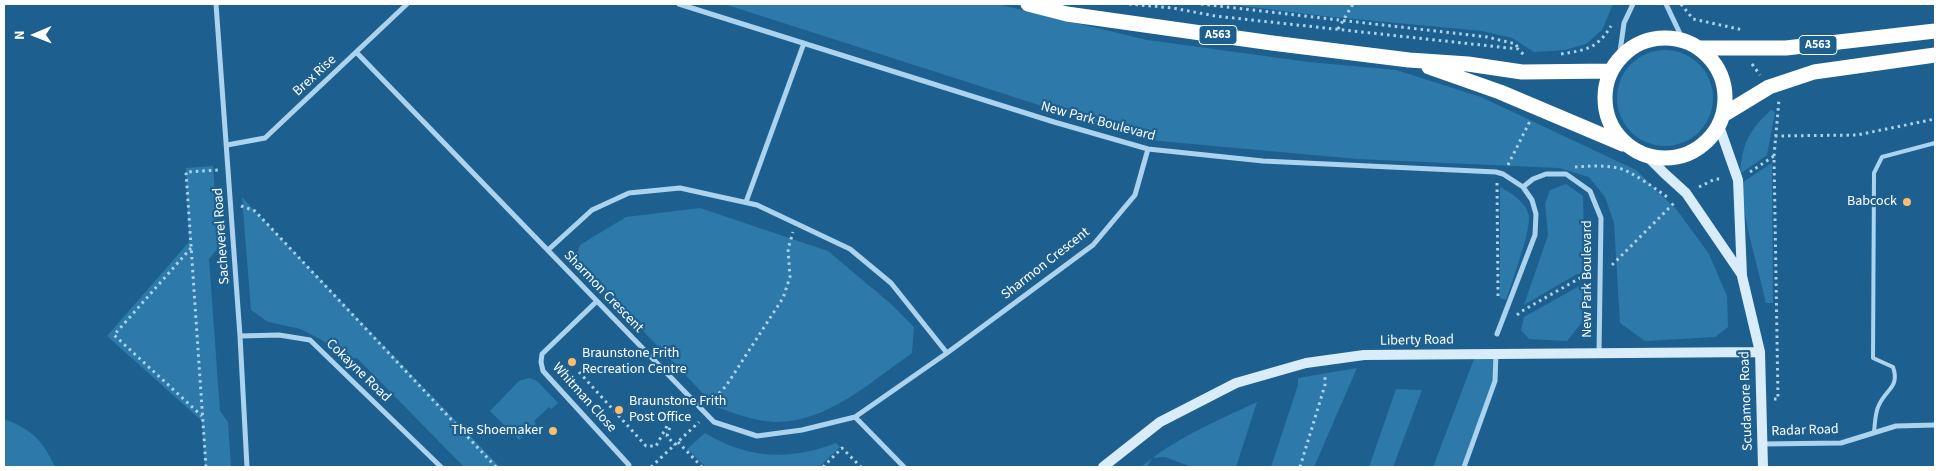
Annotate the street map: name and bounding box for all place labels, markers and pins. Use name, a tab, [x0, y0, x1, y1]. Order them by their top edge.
place label: Babcock	[1847, 194, 1897, 210]
marker: Babcock	[1901, 196, 1913, 208]
place label: Braunstone Frith Recreation Centre	[582, 346, 687, 378]
marker: Braunstone Frith Recreation Centre	[566, 356, 578, 368]
place label: Braunstone Frith Post Office	[629, 394, 726, 427]
marker: Braunstone Frith Post Office	[613, 404, 625, 416]
place label: The Shoemaker	[451, 423, 543, 439]
marker: The Shoemaker	[547, 425, 559, 437]

